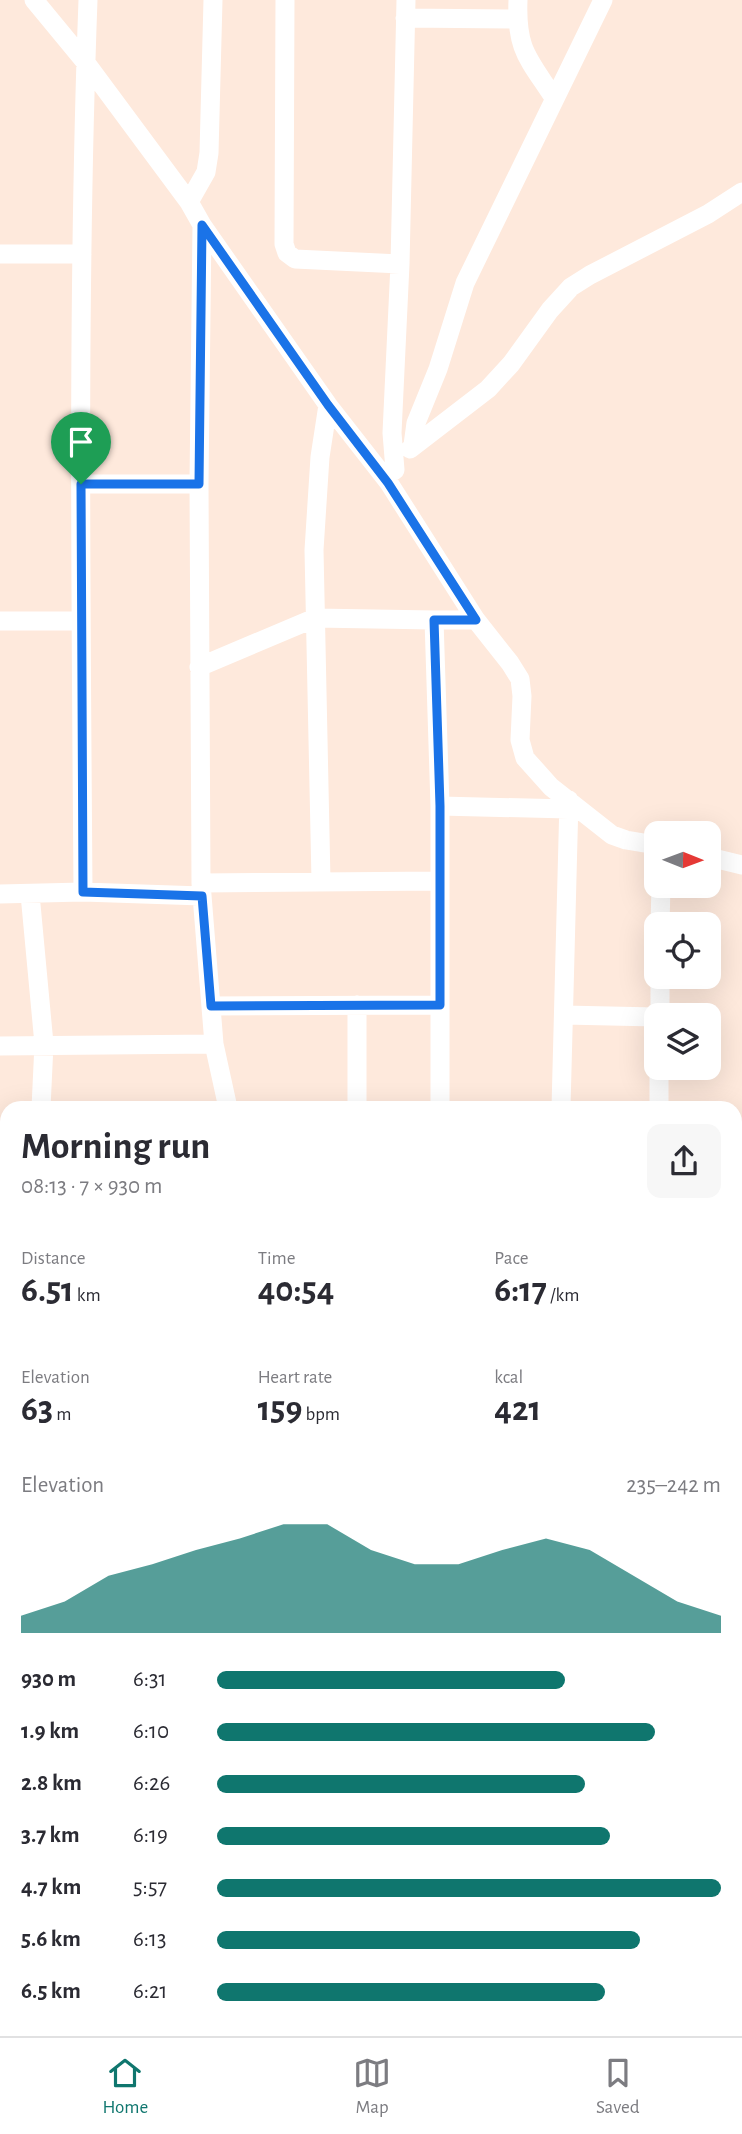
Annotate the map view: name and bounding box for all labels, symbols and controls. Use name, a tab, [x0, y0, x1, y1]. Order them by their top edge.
pin	[51, 412, 111, 484]
icon: arrive	[62, 423, 100, 461]
north arrow	[644, 821, 721, 898]
map controls	[644, 821, 721, 1080]
button: locate	[644, 912, 721, 989]
button: layers	[644, 1003, 721, 1080]
button: share	[647, 1124, 721, 1198]
text: Morning run	[21, 1128, 210, 1166]
text: 08:13 · 7 × 930 m	[21, 1175, 162, 1198]
text: Distance	[21, 1249, 85, 1268]
text: Time	[258, 1249, 296, 1268]
text: Pace	[494, 1249, 529, 1268]
text: 6.51	[21, 1273, 74, 1308]
text: 40:54	[258, 1273, 334, 1308]
text: 6:17	[494, 1273, 547, 1308]
text: km	[74, 1286, 101, 1305]
text: /km	[547, 1286, 579, 1305]
text: Elevation	[21, 1368, 90, 1387]
text: Heart rate	[258, 1368, 332, 1387]
text: kcal	[494, 1368, 523, 1387]
text: 63	[21, 1392, 53, 1427]
text: 159	[258, 1392, 302, 1427]
text: 421	[494, 1392, 541, 1427]
text: m	[53, 1405, 71, 1424]
text: bpm	[302, 1405, 340, 1424]
text: Elevation	[21, 1474, 104, 1497]
text: 235–242 m	[626, 1474, 721, 1497]
text: 930 m	[21, 1668, 76, 1691]
text: 6:31	[133, 1668, 166, 1691]
text: 1.9 km	[21, 1720, 79, 1743]
text: 6:10	[133, 1720, 169, 1743]
text: 2.8 km	[21, 1772, 82, 1795]
text: 6:26	[133, 1772, 170, 1795]
text: 3.7 km	[21, 1824, 80, 1847]
text: 6:19	[133, 1824, 168, 1847]
text: 4.7 km	[21, 1876, 81, 1899]
text: 5:57	[133, 1876, 167, 1899]
text: 5.6 km	[21, 1928, 81, 1951]
text: 6:13	[133, 1928, 166, 1951]
text: 6.5 km	[21, 1980, 81, 2003]
text: 6:21	[133, 1980, 167, 2003]
tab: Home	[102, 2054, 148, 2119]
tab: Map	[353, 2054, 391, 2119]
tab: Saved	[596, 2054, 640, 2119]

